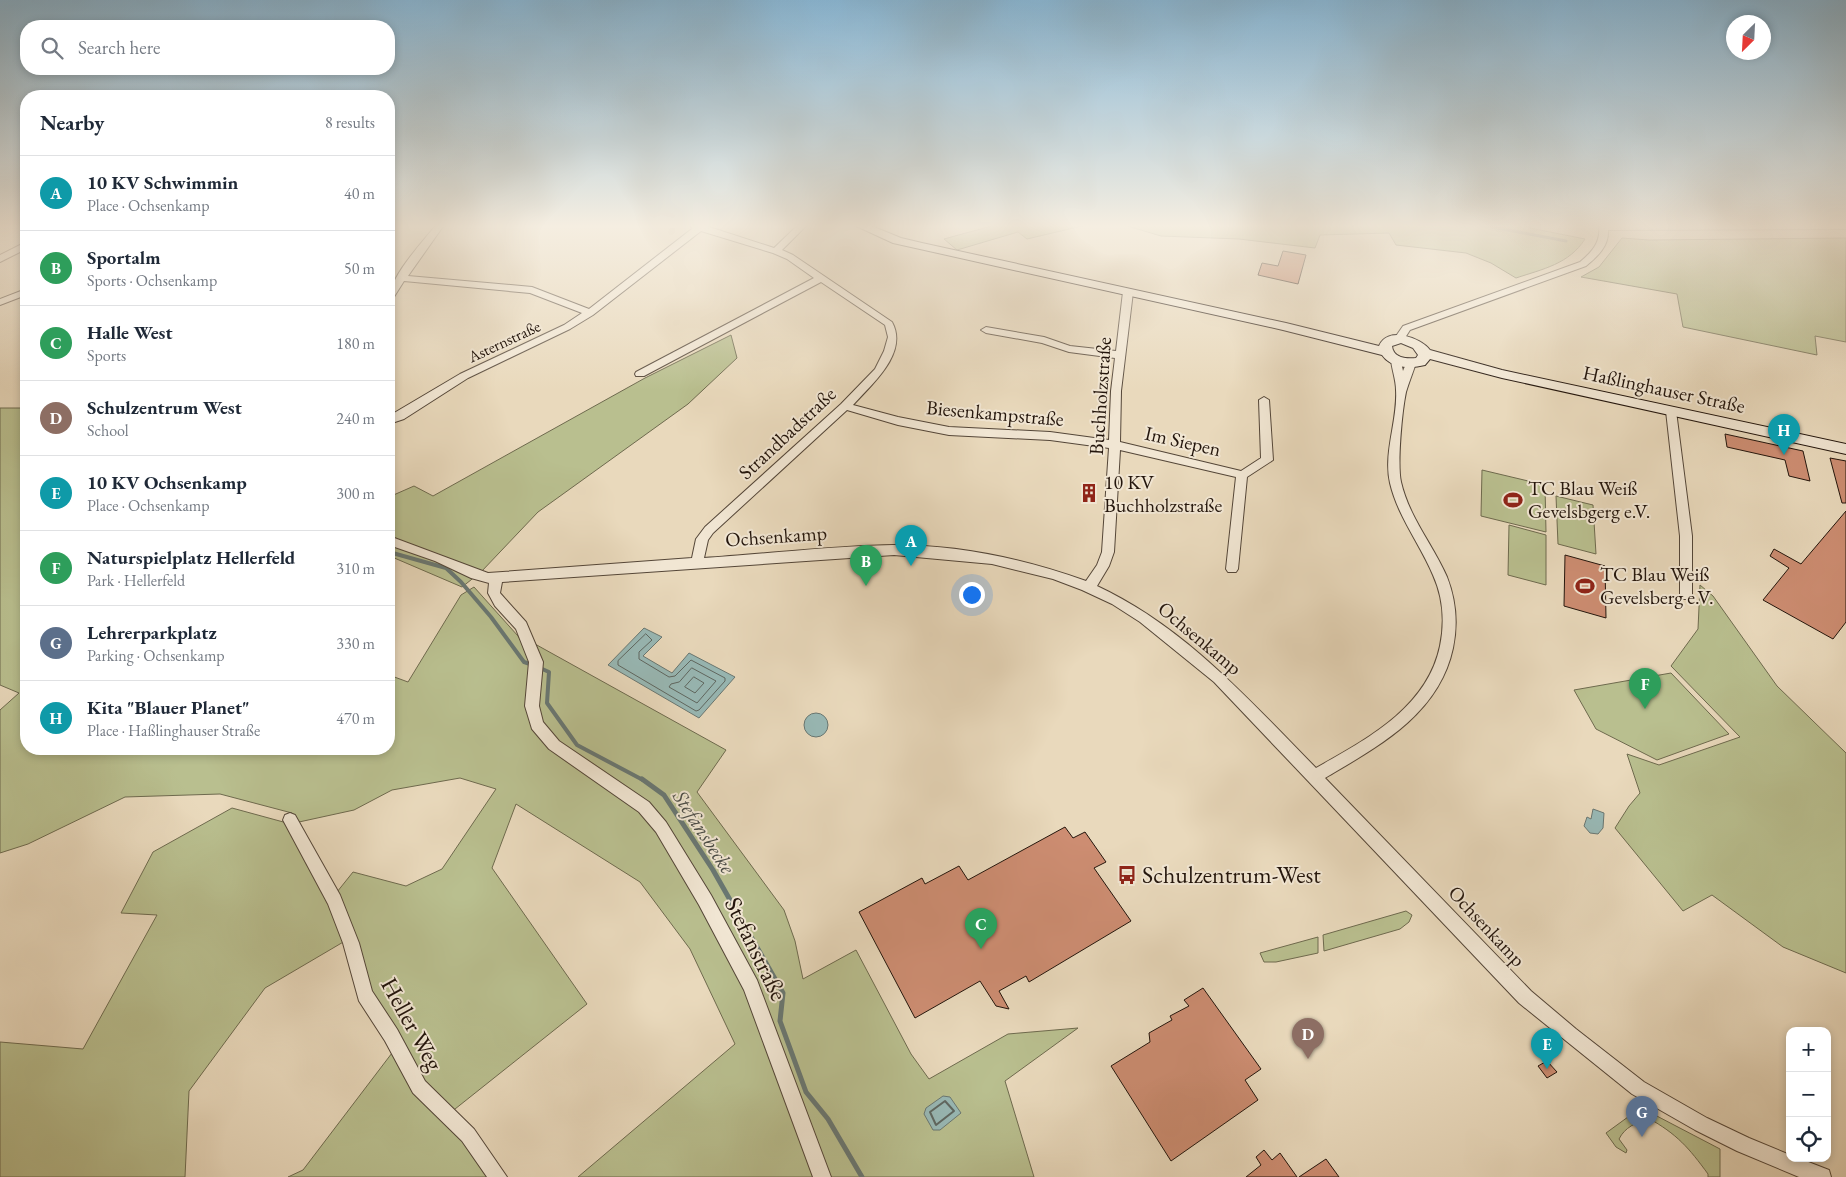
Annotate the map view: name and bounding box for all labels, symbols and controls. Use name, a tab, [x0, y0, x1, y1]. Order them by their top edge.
north arrow	[1726, 15, 1771, 60]
search box	[20, 20, 395, 75]
icon: search	[38, 34, 66, 62]
text: Search here	[78, 35, 160, 60]
text: Nearby	[40, 109, 104, 136]
text: 8 results	[325, 112, 375, 133]
text: 10 KV Schwimmin	[87, 170, 238, 195]
text: A	[50, 183, 62, 204]
text: 40 m	[344, 183, 375, 204]
text: Place · Ochsenkamp	[87, 195, 210, 216]
text: Sportalm	[87, 245, 160, 270]
text: B	[51, 258, 61, 279]
text: 50 m	[344, 258, 375, 279]
text: Sports · Ochsenkamp	[87, 270, 217, 291]
street label: Asternstraße	[464, 316, 544, 368]
text: Halle West	[87, 320, 173, 345]
text: C	[50, 333, 62, 354]
text: 180 m	[336, 333, 375, 354]
street label: Buchholzstraße	[1083, 336, 1117, 456]
text: Sports	[87, 345, 126, 366]
street label: Haßlinghauser Straße	[1581, 359, 1748, 419]
street label: Strandbadstraße	[733, 381, 841, 485]
street label: Biesenkampstraße	[925, 394, 1065, 432]
text: Schulzentrum West	[87, 395, 242, 420]
text: D	[50, 408, 62, 429]
text: 240 m	[336, 408, 375, 429]
pin: H	[1768, 414, 1800, 455]
text: School	[87, 420, 129, 441]
street label: Im Siepen	[1143, 420, 1224, 462]
place label: 10 KV Buchholzstraße	[1104, 469, 1222, 518]
text: 10 KV Ochsenkamp	[87, 470, 247, 495]
place label: TC Blau Weiß Gevelsbgerg e.V.	[1528, 475, 1650, 524]
building icon: 10 KV Buchholzstraße	[1078, 482, 1100, 504]
text: E	[51, 483, 61, 504]
text: 300 m	[336, 483, 375, 504]
sports icon: TC Blau Weiß Gevelsbgerg e.V.	[1502, 489, 1524, 511]
text: Place · Ochsenkamp	[87, 495, 210, 516]
street label: Ochsenkamp	[724, 519, 828, 553]
pin: A	[895, 525, 927, 566]
text: Naturspielplatz Hellerfeld	[87, 545, 295, 570]
pin: B	[850, 545, 882, 586]
text: F	[52, 558, 60, 579]
text: 310 m	[336, 558, 375, 579]
place label: TC Blau Weiß Gevelsberg e.V.	[1600, 561, 1714, 610]
text: Park · Hellerfeld	[87, 570, 185, 591]
sports icon: TC Blau Weiß Gevelsberg e.V.	[1574, 575, 1596, 597]
your location	[959, 582, 985, 608]
street label: Ochsenkamp	[1153, 595, 1247, 681]
text: Lehrerparkplatz	[87, 620, 217, 645]
text: G	[50, 633, 62, 654]
text: 330 m	[336, 633, 375, 654]
text: Parking · Ochsenkamp	[87, 645, 225, 666]
pin: F	[1629, 668, 1661, 709]
text: Kita "Blauer Planet"	[87, 695, 250, 720]
text: H	[50, 708, 62, 729]
text: 470 m	[336, 708, 375, 729]
text: Place · Haßlinghauser Straße	[87, 720, 260, 741]
water label: Stefansbecke	[667, 784, 742, 880]
place label: Schulzentrum-West	[1142, 859, 1321, 890]
bus stop icon: Schulzentrum-West	[1116, 864, 1138, 886]
street label: Ochsenkamp	[1443, 880, 1531, 972]
street label: Stefanstraße	[718, 892, 795, 1006]
pin: C	[965, 908, 997, 949]
street label: Heller Weg	[374, 972, 451, 1076]
pin: D	[1292, 1018, 1324, 1059]
map controls	[1786, 1027, 1831, 1162]
button: +	[1786, 1027, 1831, 1072]
pin: E	[1531, 1028, 1563, 1069]
button: −	[1786, 1072, 1831, 1117]
pin: G	[1626, 1096, 1658, 1137]
button: locate	[1786, 1117, 1831, 1162]

